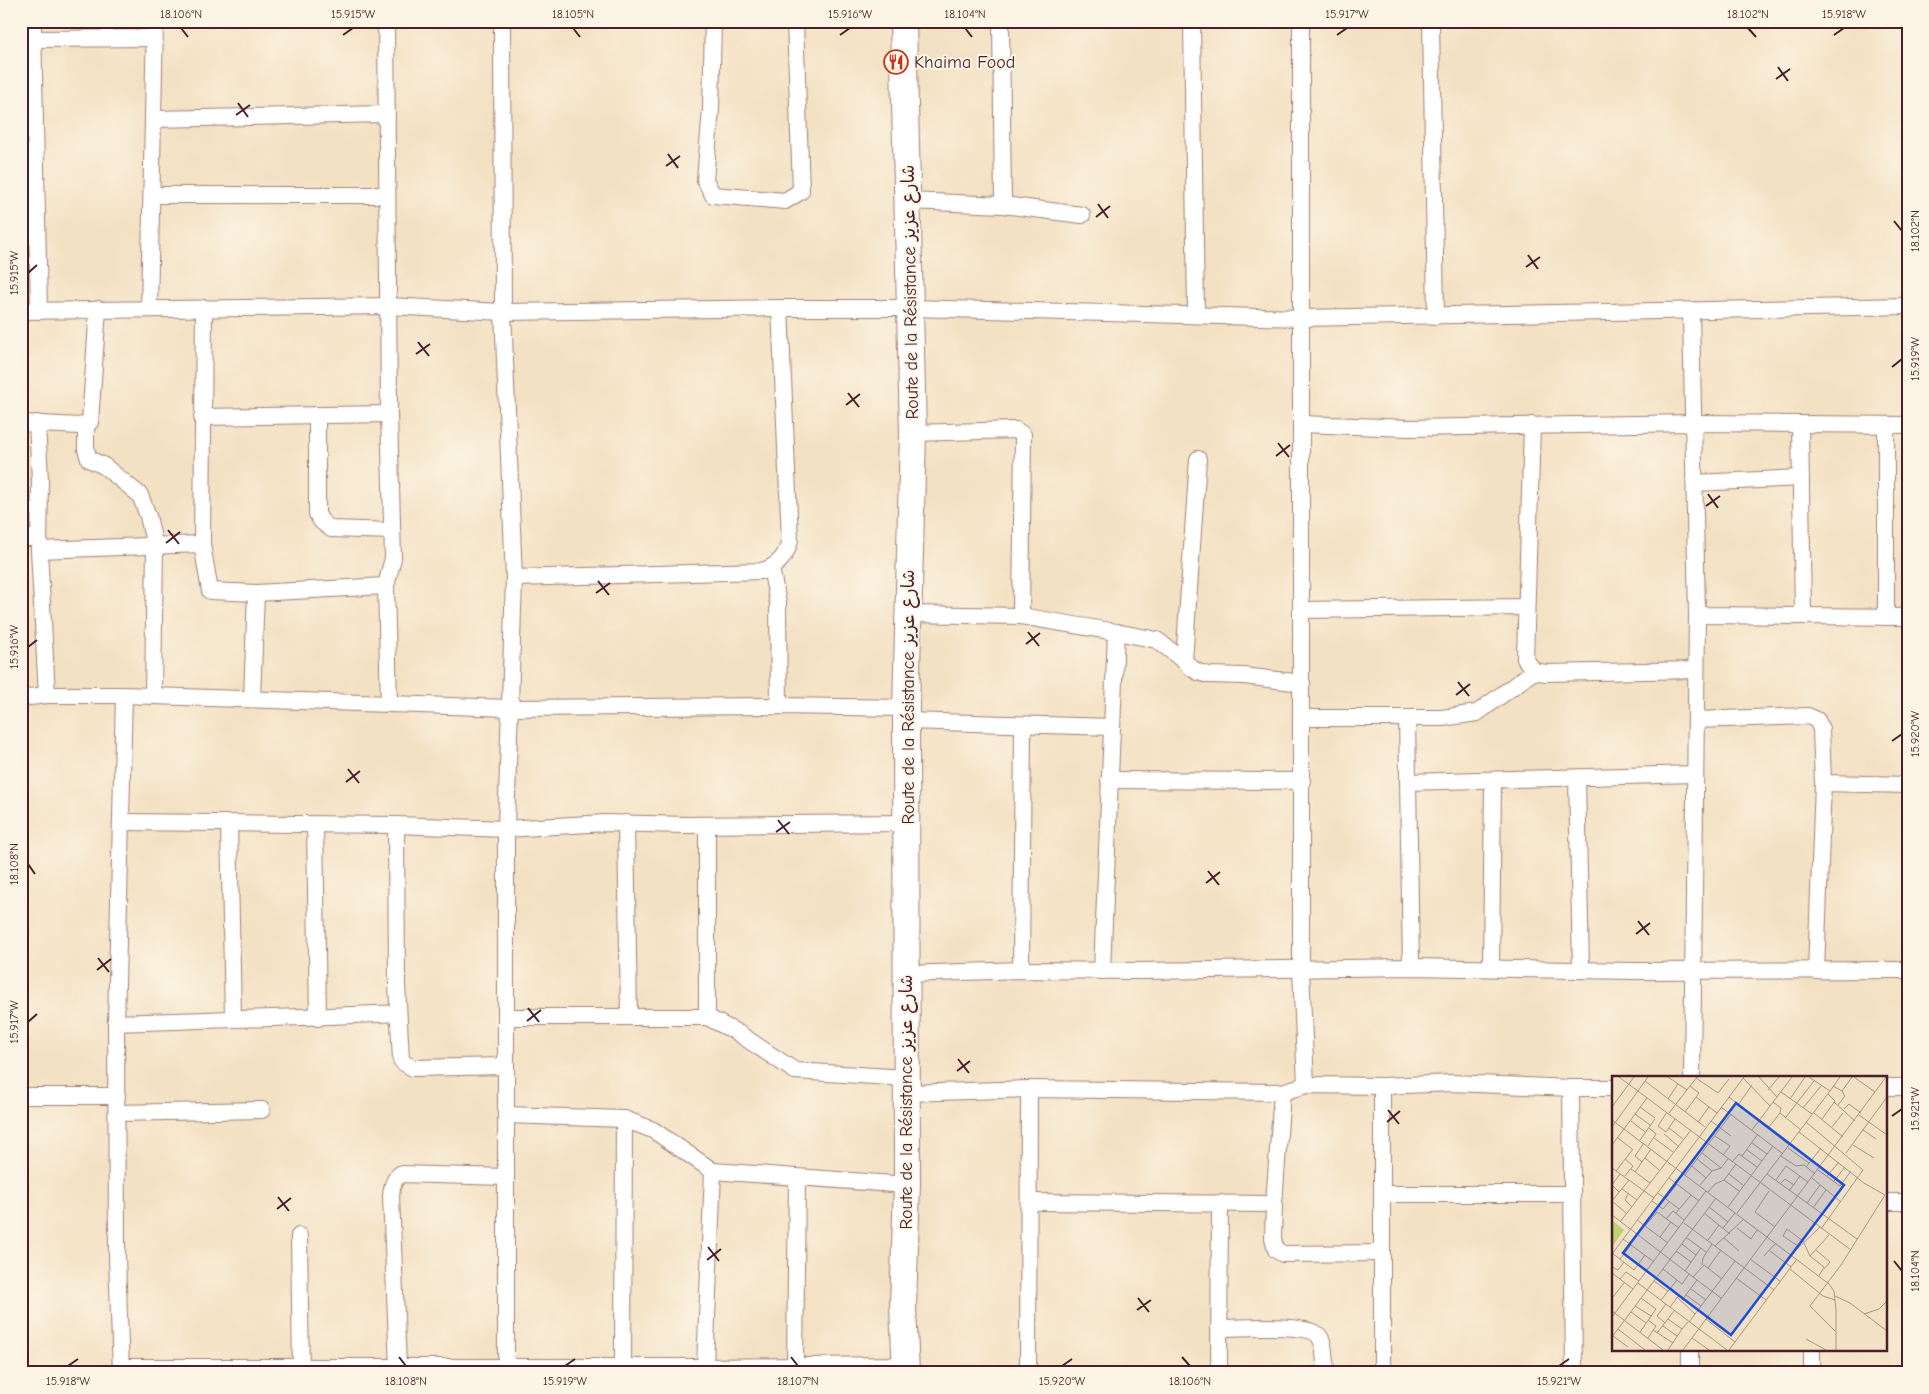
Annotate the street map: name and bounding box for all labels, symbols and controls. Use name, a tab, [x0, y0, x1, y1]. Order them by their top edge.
text: 18.106°N	[160, 7, 202, 21]
text: 15.915°W	[331, 7, 376, 21]
text: 18.105°N	[552, 7, 594, 21]
text: 15.916°W	[828, 7, 873, 21]
text: 18.104°N	[944, 7, 986, 21]
text: 15.917°W	[1325, 7, 1369, 21]
text: 18.102°N	[1727, 7, 1769, 21]
text: 15.918°W	[1822, 7, 1866, 21]
restaurant icon: Khaima Food	[883, 49, 909, 75]
place label: Khaima Food	[914, 52, 1015, 73]
street label: Route de la Résistance شارع عزيز	[898, 164, 924, 420]
text: 18.102°N	[1908, 210, 1922, 252]
text: 15.915°W	[7, 250, 21, 295]
text: 15.919°W	[1908, 336, 1922, 381]
street label: Route de la Résistance شارع عزيز	[898, 570, 920, 824]
text: 15.916°W	[7, 624, 21, 669]
text: 15.920°W	[1908, 710, 1922, 757]
text: 18.108°N	[7, 843, 21, 885]
street label: Route de la Résistance شارع عزيز	[896, 975, 918, 1229]
text: 15.917°W	[7, 1000, 21, 1044]
inset map	[1612, 1076, 1886, 1352]
text: 15.921°W	[1908, 1086, 1922, 1131]
text: 18.104°N	[1908, 1250, 1922, 1292]
text: 15.918°W	[46, 1374, 90, 1388]
text: 18.108°N	[385, 1374, 427, 1388]
text: 15.919°W	[543, 1374, 588, 1388]
text: 18.107°N	[777, 1374, 819, 1388]
text: 15.920°W	[1039, 1374, 1086, 1388]
text: 18.106°N	[1169, 1374, 1211, 1388]
text: 15.921°W	[1537, 1374, 1582, 1388]

